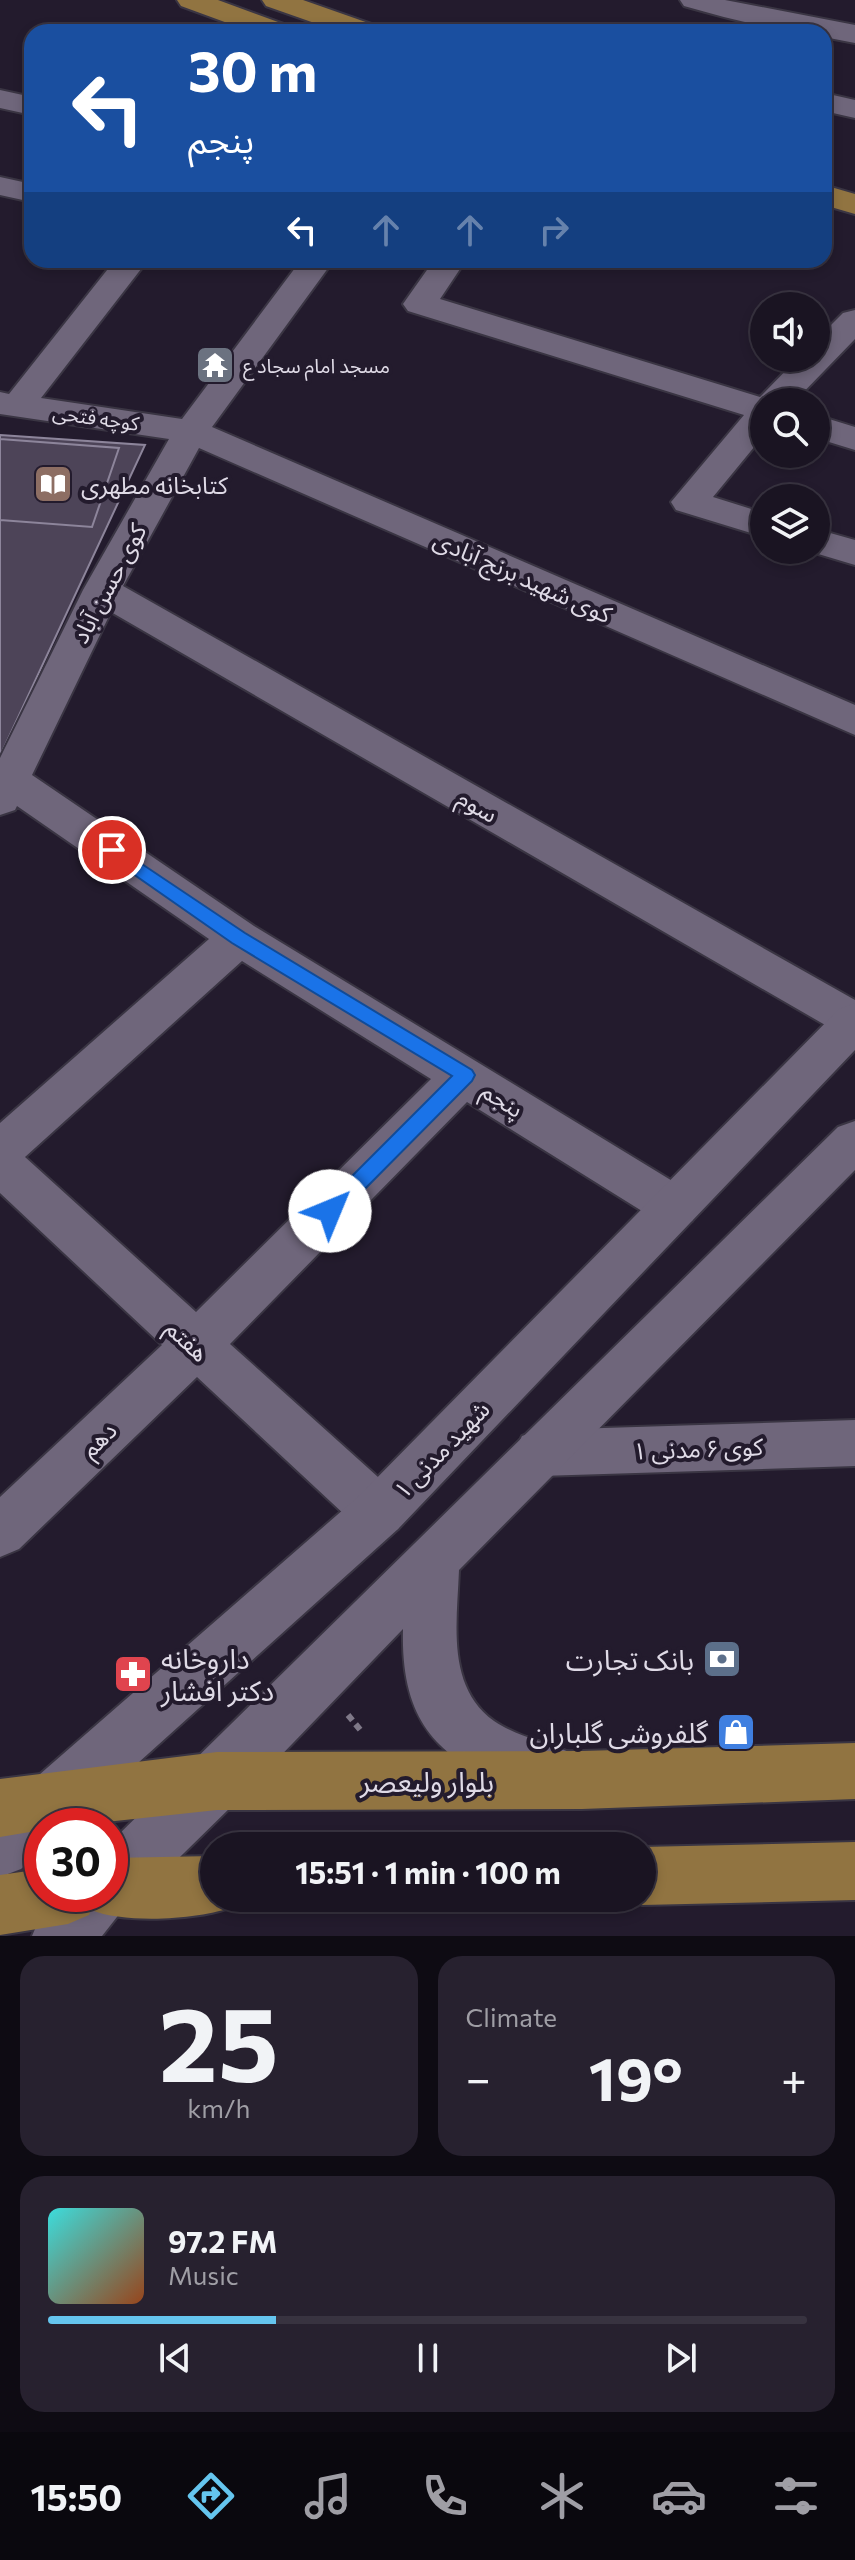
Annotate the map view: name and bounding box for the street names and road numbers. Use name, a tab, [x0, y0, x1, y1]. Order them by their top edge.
street label: کوچه فتحی	[51, 399, 141, 437]
street label: کوی حسن آباد	[64, 517, 153, 648]
street label: کوی شهید برنج آبادی	[428, 524, 618, 632]
street label: سوم	[450, 782, 503, 832]
street label: پنجم	[474, 1075, 529, 1126]
street label: هفتم	[158, 1313, 215, 1370]
street label: شهید مدنی ۱	[387, 1394, 495, 1504]
street label: دهم	[74, 1415, 125, 1466]
street label: کوی ۶ مدنی ۱	[632, 1431, 765, 1466]
street label: بلوار ولیعصر	[359, 1764, 494, 1799]

